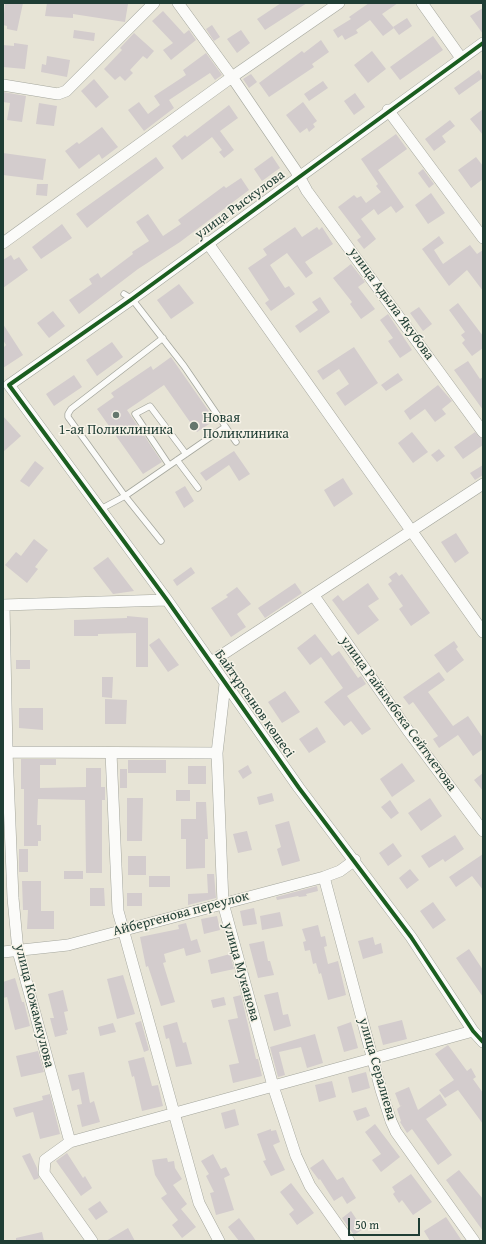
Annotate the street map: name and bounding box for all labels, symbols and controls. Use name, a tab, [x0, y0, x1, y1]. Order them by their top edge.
street label: улица Рыскулова	[192, 167, 288, 243]
street label: улица Адыла Якубова	[345, 245, 437, 363]
marker: 1-ая Поликлиника	[111, 410, 121, 420]
place label: Новая Поликлиника	[203, 410, 289, 442]
marker: Новая Поликлиника	[188, 420, 200, 432]
place label: 1-ая Поликлиника	[59, 422, 173, 438]
street label: улица Райымбека Сейтметова	[336, 633, 460, 795]
street label: Байтұрсынов көшесі	[211, 647, 297, 761]
street label: Айбергенова переулок	[111, 888, 251, 940]
street label: улица Муканова	[219, 921, 263, 1023]
street label: улица Кожамкулова	[11, 943, 57, 1069]
street label: улица Сералиева	[354, 1016, 400, 1122]
scale bar	[350, 1210, 422, 1236]
text: 50 m	[355, 1216, 379, 1233]

